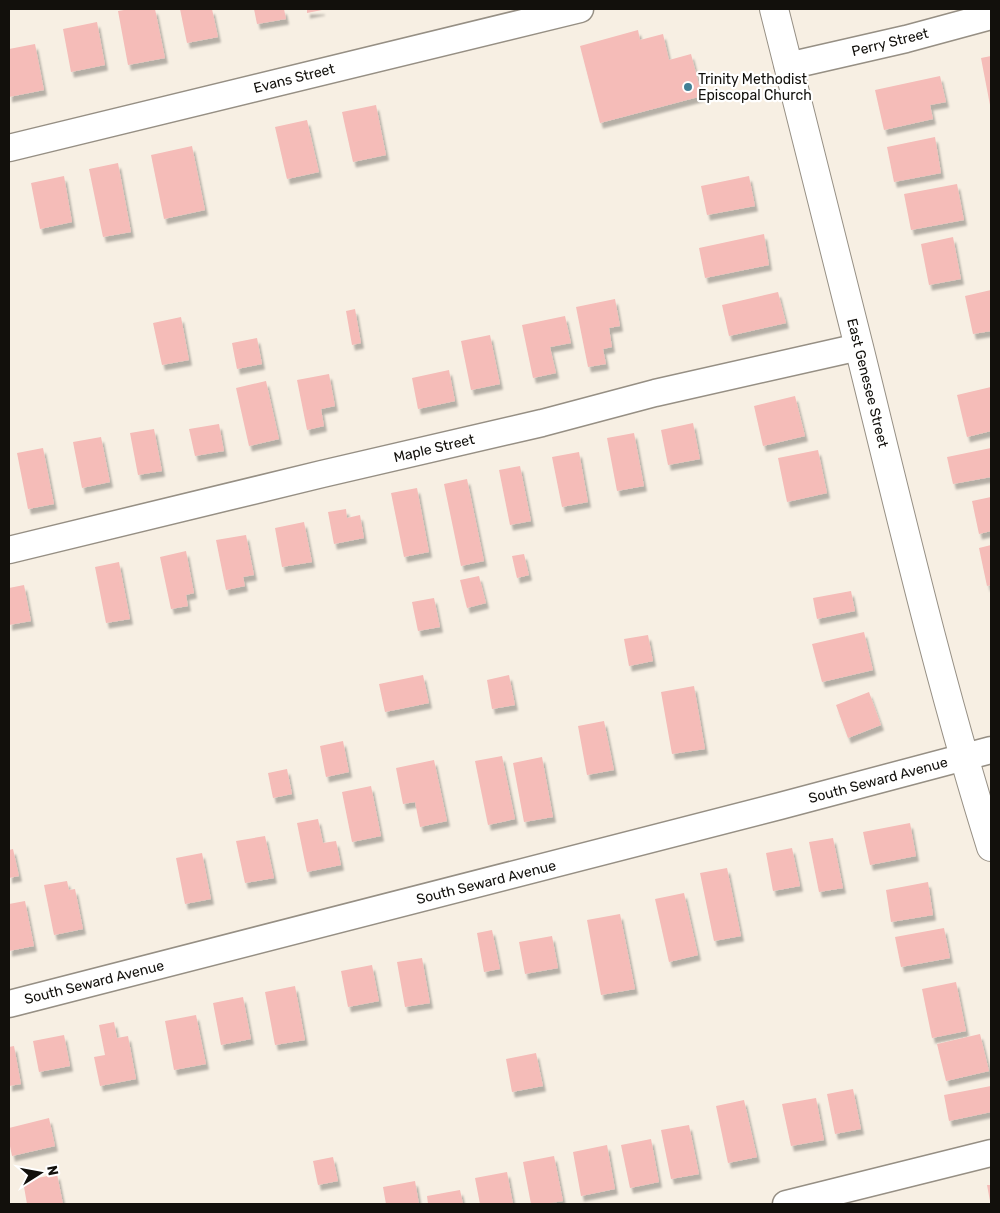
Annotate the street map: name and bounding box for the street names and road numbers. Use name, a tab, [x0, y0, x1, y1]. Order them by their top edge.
street label: Perry Street	[850, 25, 931, 60]
street label: Evans Street	[252, 60, 337, 97]
street label: East Genesee Street	[843, 317, 892, 450]
street label: Maple Street	[392, 431, 477, 466]
street label: South Seward Avenue	[807, 754, 950, 807]
street label: South Seward Avenue	[415, 857, 558, 908]
street label: South Seward Avenue	[23, 957, 166, 1008]

